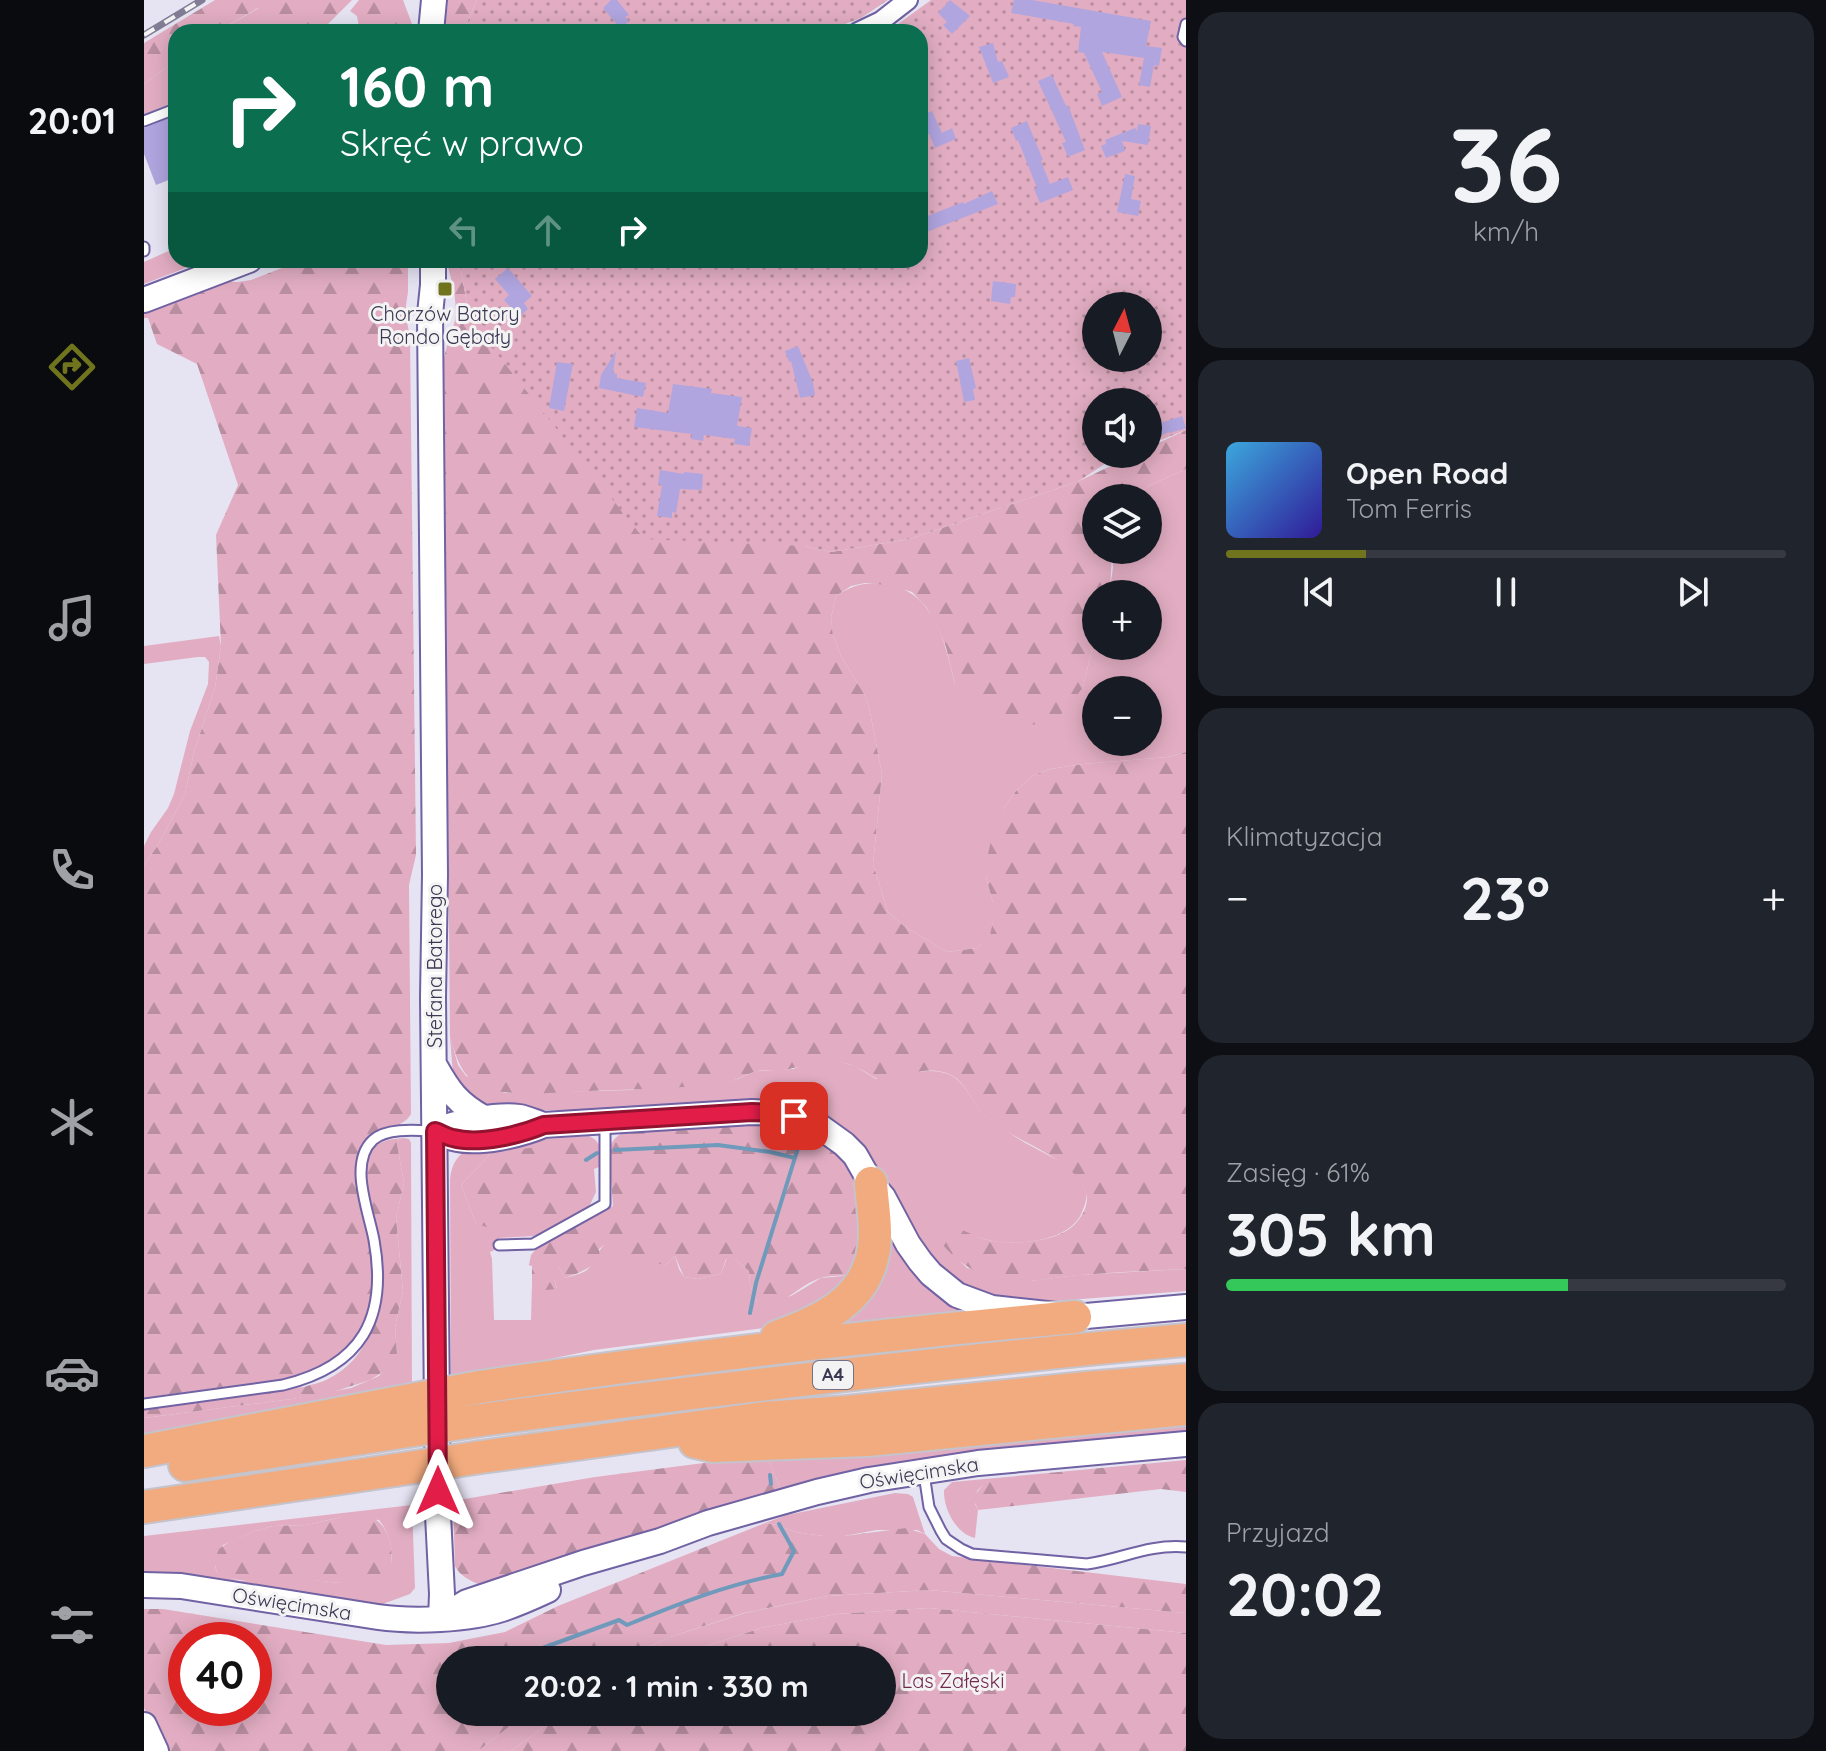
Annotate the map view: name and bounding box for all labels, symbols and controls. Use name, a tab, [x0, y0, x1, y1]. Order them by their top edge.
text: 160 m	[340, 51, 494, 121]
icon: right	[208, 56, 312, 160]
text: 20:01	[28, 98, 116, 143]
text: 36	[1449, 98, 1563, 228]
text: Skręć w prawo	[340, 120, 584, 165]
icon: left	[442, 208, 486, 252]
icon: ahead	[526, 208, 570, 252]
icon: right	[610, 208, 654, 252]
text: km/h	[1473, 215, 1539, 248]
marker: Chorzów Batory Rondo Gębały	[436, 280, 454, 298]
north arrow	[1082, 292, 1162, 372]
map controls	[1082, 292, 1162, 756]
place label: Chorzów Batory Rondo Gębały	[370, 301, 520, 349]
icon: directions	[44, 339, 100, 395]
button: sound	[1082, 388, 1162, 468]
text: Open Road	[1346, 454, 1508, 492]
button: layers	[1082, 484, 1162, 564]
text: Tom Ferris	[1346, 492, 1472, 525]
icon: previous	[1297, 570, 1341, 614]
icon: pause	[1484, 570, 1528, 614]
icon: next	[1671, 570, 1715, 614]
button: +	[1082, 580, 1162, 660]
icon: music	[44, 590, 100, 646]
button: −	[1082, 676, 1162, 756]
text: Klimatyzacja	[1226, 820, 1383, 853]
icon: phone	[44, 842, 100, 898]
text: 23°	[1460, 860, 1550, 935]
text: −	[1226, 870, 1249, 925]
text: +	[1761, 870, 1786, 925]
street label: Stefana Batorego	[422, 884, 447, 1048]
pin	[760, 1082, 828, 1150]
icon: climate	[44, 1094, 100, 1150]
icon: arrive	[772, 1094, 816, 1138]
text: Zasięg · 61%	[1226, 1156, 1370, 1189]
text: 305 km	[1226, 1196, 1436, 1271]
icon: car	[44, 1345, 100, 1401]
road number: A4	[813, 1361, 853, 1389]
position arrow	[396, 1449, 480, 1533]
street label: Oświęcimska	[858, 1451, 980, 1494]
text: Przyjazd	[1226, 1516, 1329, 1549]
text: 20:02	[1226, 1556, 1384, 1631]
street label: Oświęcimska	[231, 1582, 353, 1625]
icon: filters	[44, 1597, 100, 1653]
speed limit sign: 40	[168, 1622, 272, 1726]
text: 20:02 · 1 min · 330 m	[523, 1667, 809, 1705]
park label: Las Załęski	[902, 1668, 1004, 1693]

